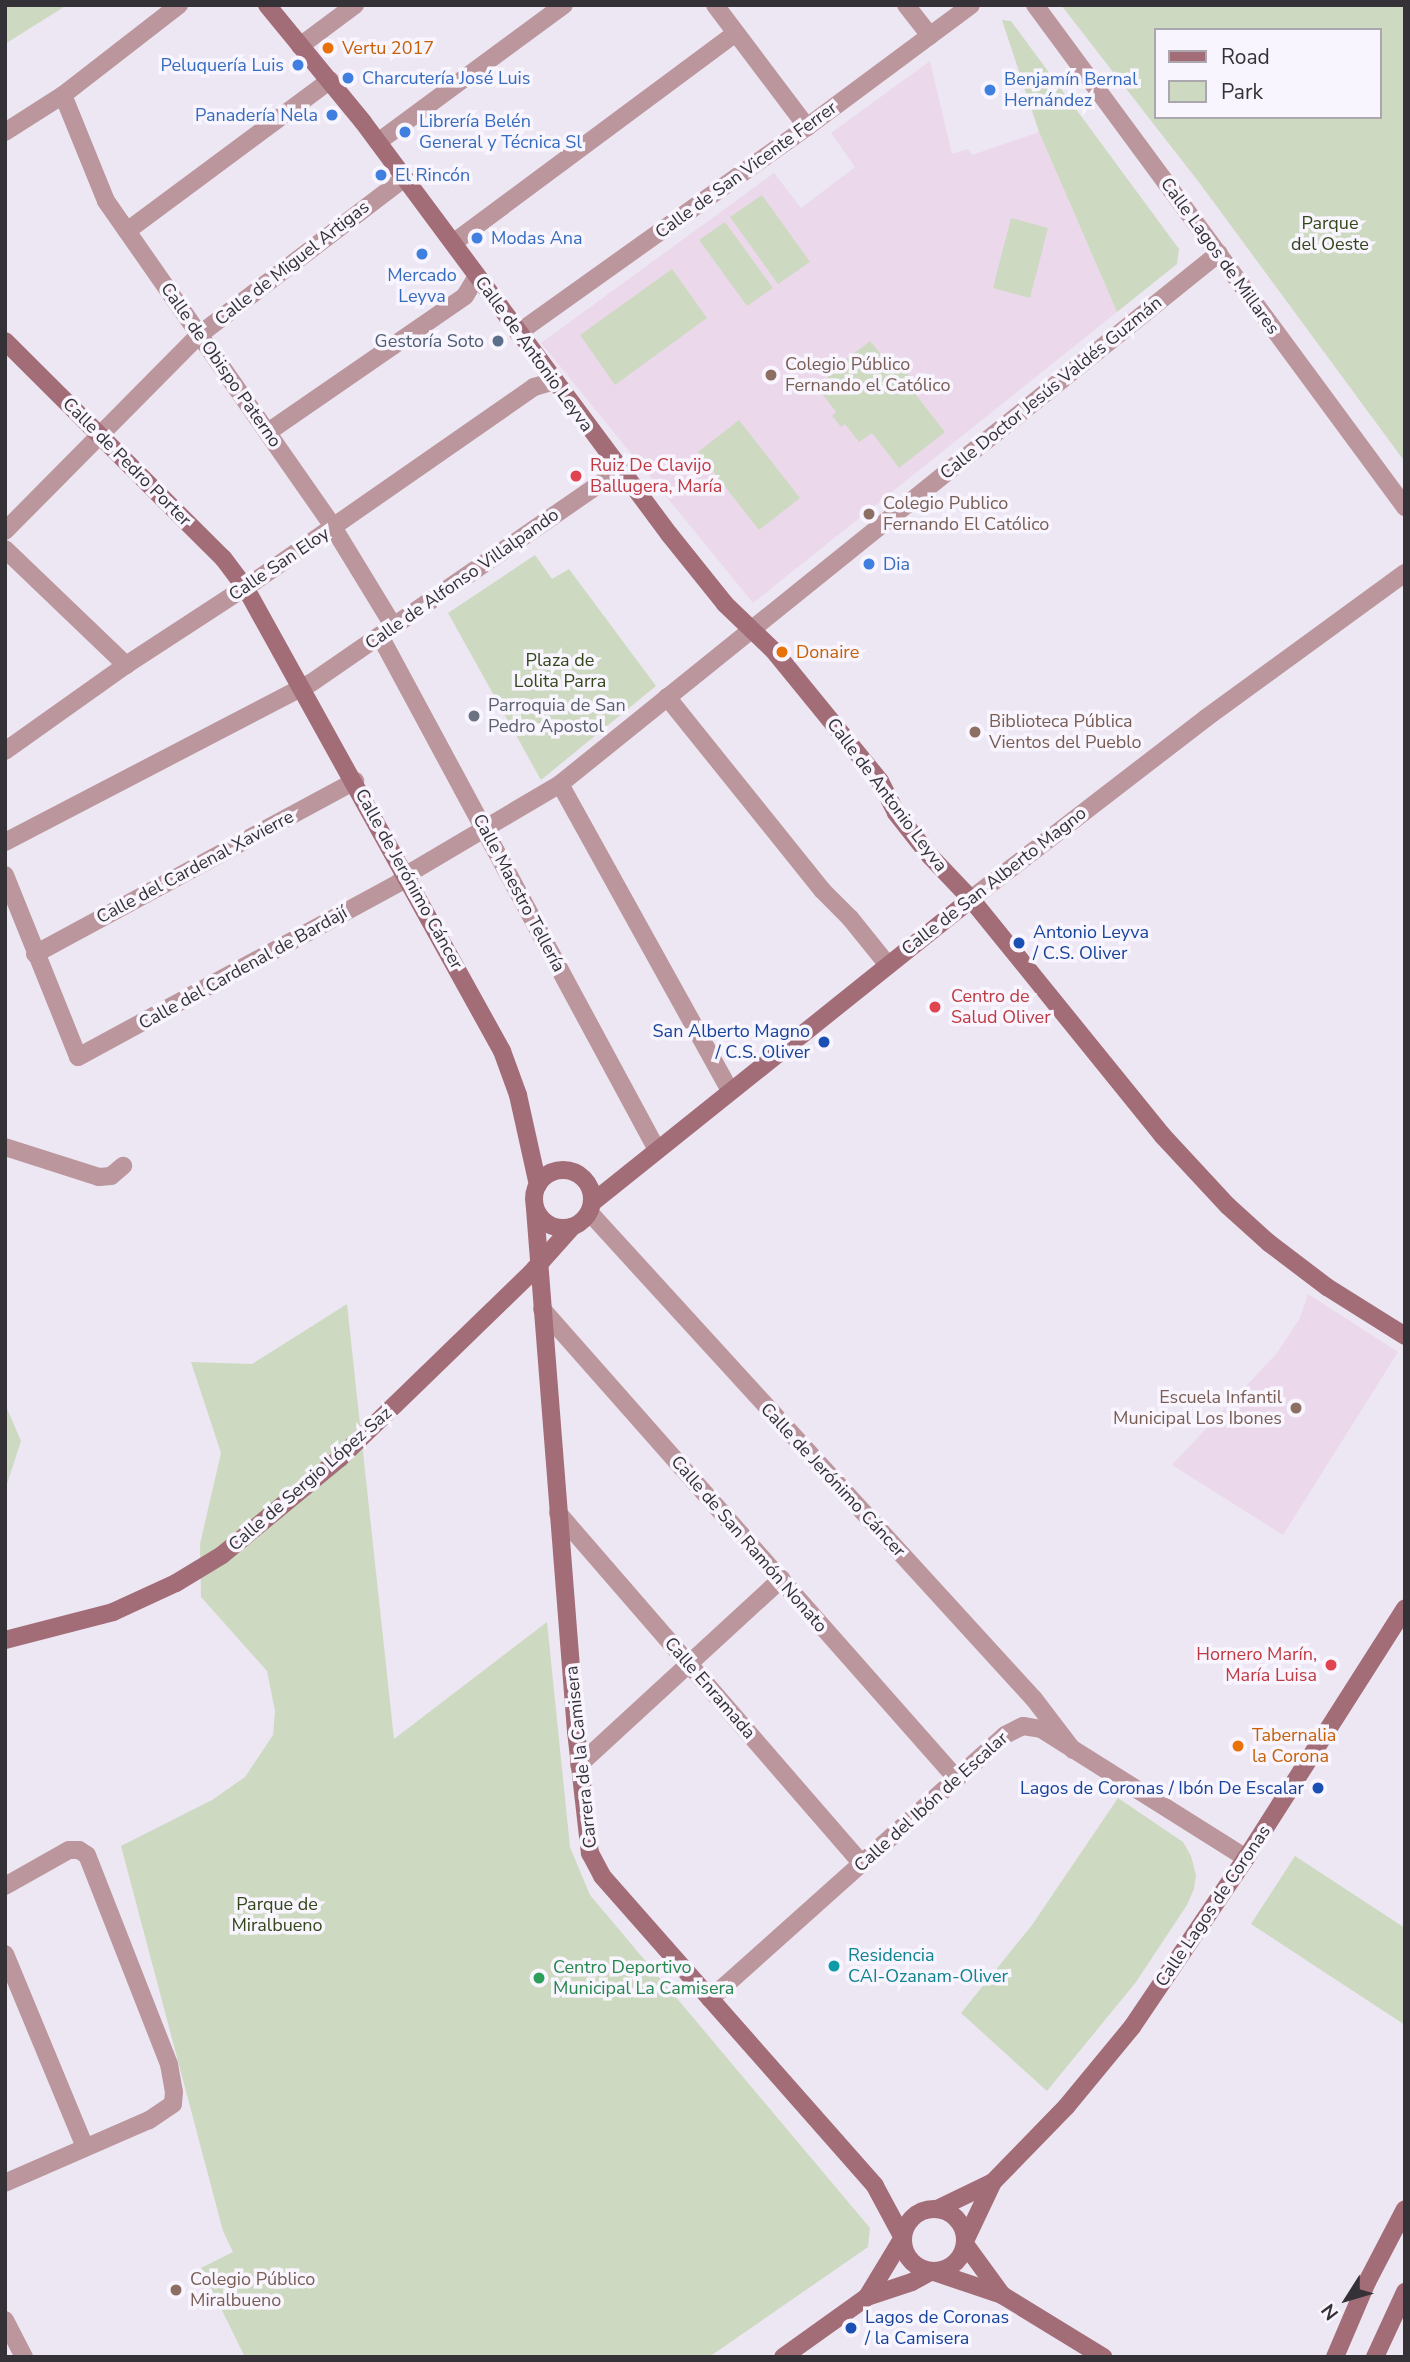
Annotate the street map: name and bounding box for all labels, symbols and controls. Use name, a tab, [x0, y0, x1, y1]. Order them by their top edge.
legend	[1154, 28, 1382, 119]
place label: Vertu 2017	[342, 37, 434, 59]
marker: Vertu 2017	[320, 40, 336, 56]
text: Road	[1221, 43, 1270, 71]
place label: Peluquería Luis	[161, 54, 284, 76]
marker: Peluquería Luis	[290, 57, 306, 73]
place label: Charcutería José Luis	[362, 67, 530, 89]
place label: Benjamín Bernal Hernández	[1004, 69, 1137, 112]
marker: Charcutería José Luis	[340, 70, 356, 86]
text: Park	[1221, 78, 1263, 106]
marker: Benjamín Bernal Hernández	[982, 82, 998, 98]
street label: Calle de San Vicente Ferrer	[651, 97, 841, 243]
place label: Panadería Nela	[195, 104, 318, 126]
marker: Panadería Nela	[324, 107, 340, 123]
place label: Librería Belén General y Técnica Sl	[419, 111, 582, 154]
marker: Librería Belén General y Técnica Sl	[397, 124, 413, 140]
place label: El Rincón	[395, 164, 470, 186]
marker: El Rincón	[373, 167, 389, 183]
street label: Calle Lagos de Millares	[1156, 173, 1284, 339]
street label: Calle de Miguel Artigas	[211, 196, 373, 330]
park label: Parque del Oeste	[1291, 213, 1369, 256]
place label: Modas Ana	[491, 227, 583, 249]
marker: Modas Ana	[469, 230, 485, 246]
marker: Mercado Leyva	[414, 246, 430, 262]
place label: Mercado Leyva	[387, 265, 457, 308]
street label: Calle de Antonio Leyva	[470, 272, 598, 436]
street label: Calle de Obispo Paterno	[156, 279, 286, 451]
street label: Calle Doctor Jesús Valdés Guzmán	[936, 292, 1166, 484]
place label: Gestoría Soto	[375, 330, 484, 352]
marker: Gestoría Soto	[490, 333, 506, 349]
place label: Colegio Público Fernando el Católico	[785, 354, 950, 396]
marker: Colegio Público Fernando el Católico	[763, 367, 779, 383]
street label: Calle de Pedro Porter	[58, 393, 196, 531]
place label: Ruiz De Clavijo Ballugera, María	[590, 455, 722, 498]
marker: Ruiz De Clavijo Ballugera, María	[568, 468, 584, 484]
place label: Colegio Publico Fernando El Católico	[883, 493, 1049, 536]
street label: Calle de Alfonso Villalpando	[361, 504, 563, 654]
marker: Colegio Publico Fernando El Católico	[861, 506, 877, 522]
street label: Calle San Eloy	[225, 522, 333, 606]
place label: Dia	[883, 553, 910, 575]
marker: Dia	[861, 556, 877, 572]
place label: Donaire	[796, 641, 859, 663]
marker: Donaire	[774, 644, 790, 660]
park label: Plaza de Lolita Parra	[514, 650, 606, 692]
place label: Parroquia de San Pedro Apostol	[488, 695, 626, 738]
marker: Parroquia de San Pedro Apostol	[466, 708, 482, 724]
place label: Biblioteca Pública Vientos del Pueblo	[989, 711, 1142, 754]
street label: Calle de Antonio Leyva	[822, 714, 952, 876]
marker: Biblioteca Pública Vientos del Pueblo	[967, 724, 983, 740]
street label: Calle de Jerónimo Cáncer	[350, 785, 468, 973]
street label: Calle de San Alberto Magno	[897, 802, 1091, 960]
street label: Calle del Cardenal Xavierre	[93, 806, 297, 928]
street label: Calle Maestro Tellería	[468, 810, 570, 976]
street label: Calle del Cardenal de Bardají	[135, 902, 351, 1034]
place label: Antonio Leyva / C.S. Oliver	[1033, 922, 1149, 964]
marker: Antonio Leyva / C.S. Oliver	[1011, 935, 1027, 951]
place label: Centro de Salud Oliver	[951, 986, 1051, 1028]
marker: Centro de Salud Oliver	[925, 997, 945, 1017]
place label: San Alberto Magno / C.S. Oliver	[653, 1021, 810, 1064]
marker: San Alberto Magno / C.S. Oliver	[816, 1034, 832, 1050]
place label: Escuela Infantil Municipal Los Ibones	[1113, 1387, 1282, 1430]
street label: Calle de Jerónimo Cáncer	[756, 1398, 910, 1562]
marker: Escuela Infantil Municipal Los Ibones	[1288, 1400, 1304, 1416]
street label: Calle de Sergio López Saz	[224, 1402, 396, 1556]
street label: Calle de San Ramón Nonato	[666, 1451, 832, 1637]
street label: Calle Enramada	[660, 1633, 760, 1743]
place label: Hornero Marín, María Luisa	[1196, 1644, 1317, 1686]
marker: Hornero Marín, María Luisa	[1323, 1657, 1339, 1673]
street label: Carrera de la Camisera	[561, 1665, 601, 1849]
place label: Tabernalia la Corona	[1252, 1725, 1336, 1768]
street label: Calle del Ibón de Escalar	[850, 1727, 1012, 1877]
marker: Tabernalia la Corona	[1230, 1738, 1246, 1754]
place label: Lagos de Coronas / Ibón De Escalar	[1020, 1777, 1304, 1799]
marker: Lagos de Coronas / Ibón De Escalar	[1310, 1780, 1326, 1796]
street label: Calle Lagos de Coronas	[1151, 1821, 1275, 1991]
park label: Parque de Miralbueno	[231, 1894, 323, 1937]
place label: Residencia CAI-Ozanam-Oliver	[848, 1945, 1008, 1988]
place label: Centro Deportivo Municipal La Camisera	[553, 1957, 734, 2000]
marker: Residencia CAI-Ozanam-Oliver	[826, 1958, 842, 1974]
marker: Centro Deportivo Municipal La Camisera	[531, 1970, 547, 1986]
north arrow	[1312, 2264, 1382, 2334]
place label: Colegio Público Miralbueno	[190, 2269, 315, 2312]
marker: Colegio Público Miralbueno	[168, 2282, 184, 2298]
text: N	[1316, 2298, 1345, 2325]
place label: Lagos de Coronas / la Camisera	[865, 2307, 1009, 2350]
marker: Lagos de Coronas / la Camisera	[843, 2320, 859, 2336]

